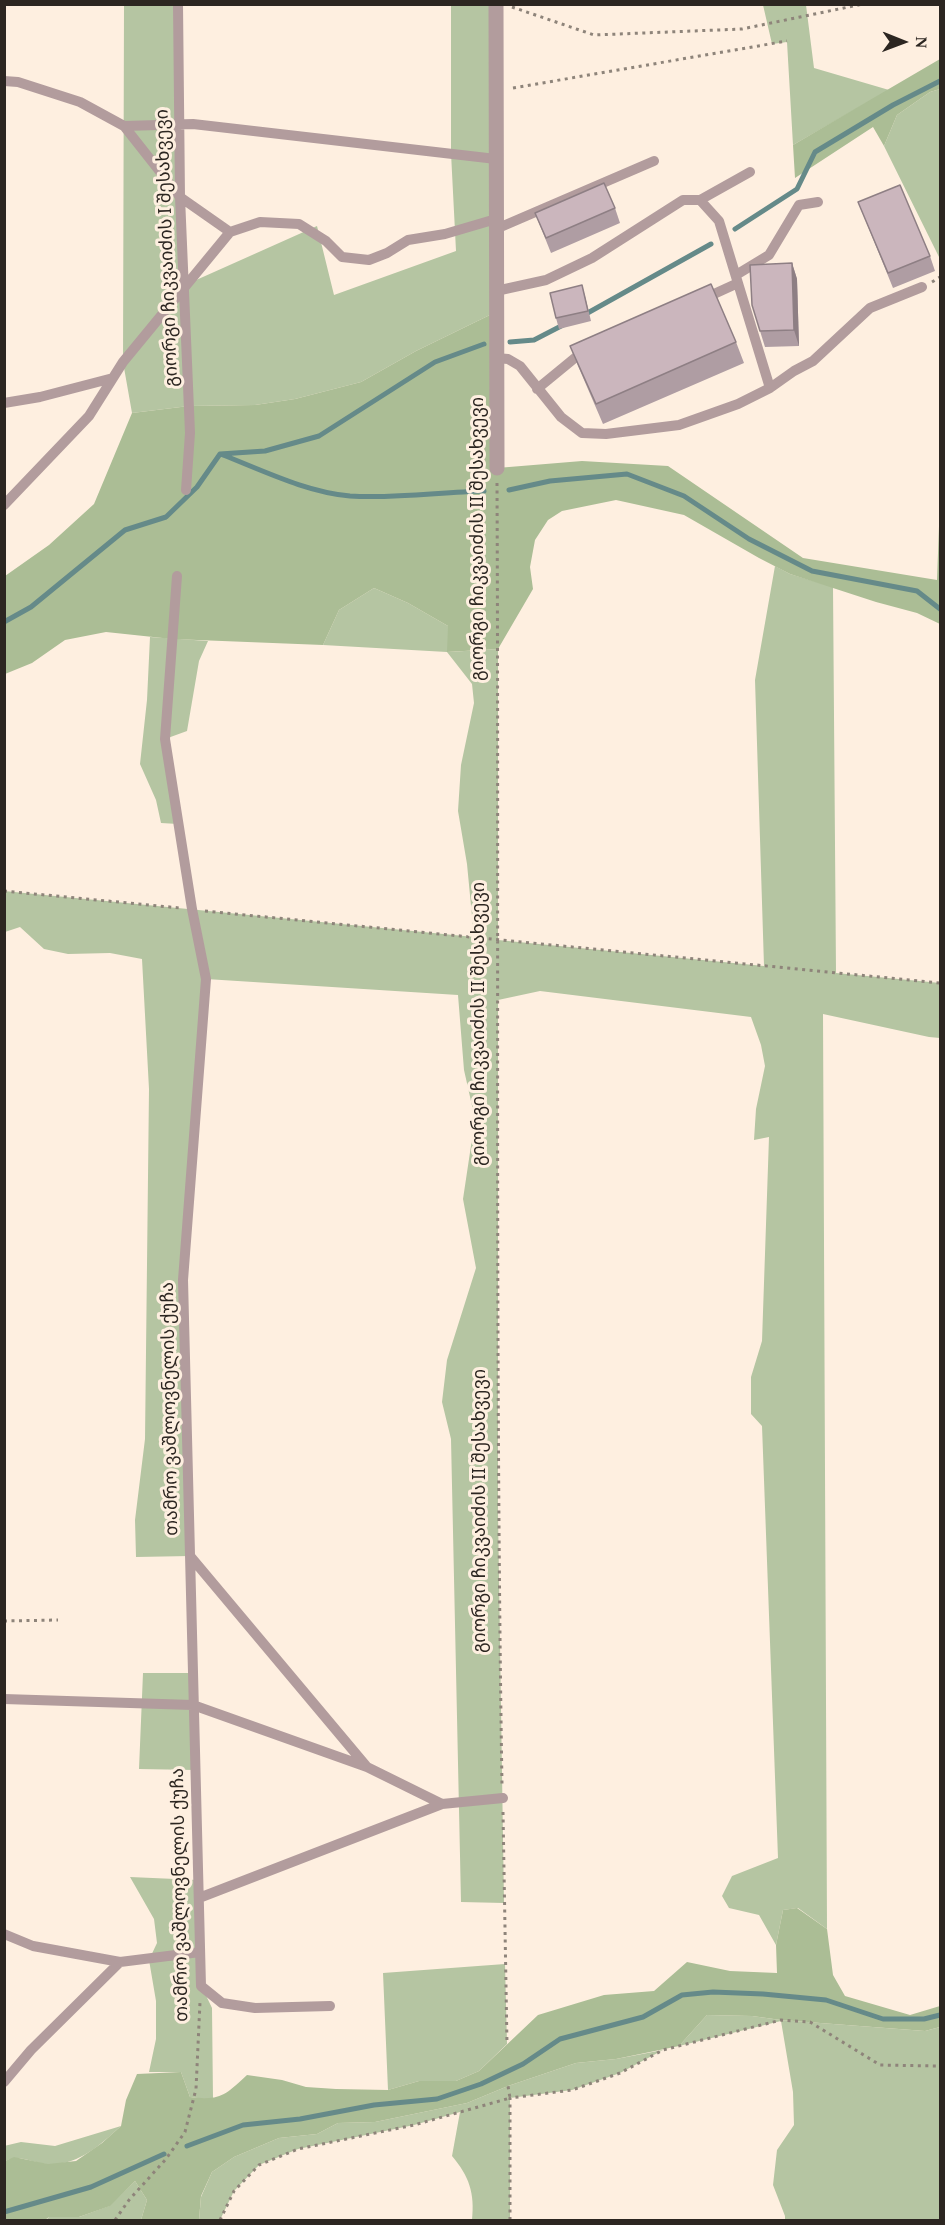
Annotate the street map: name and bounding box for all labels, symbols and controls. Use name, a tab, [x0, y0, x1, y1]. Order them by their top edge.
north arrow	[873, 12, 933, 72]
text: N	[913, 36, 930, 48]
street label: გიორგი ჩიკვაიძის I შესახვევი	[151, 109, 183, 387]
street label: გიორგი ჩიკვაიძის II შესახვევი	[467, 397, 489, 681]
street label: გიორგი ჩიკვაიძის II შესახვევი	[468, 882, 490, 1166]
street label: თამრო ვაშლოვნელის ქუჩა	[157, 1282, 183, 1536]
street label: გიორგი ჩიკვაიძის II შესახვევი	[469, 1369, 491, 1653]
street label: თამრო ვაშლოვნელის ქუჩა	[167, 1768, 193, 2022]

